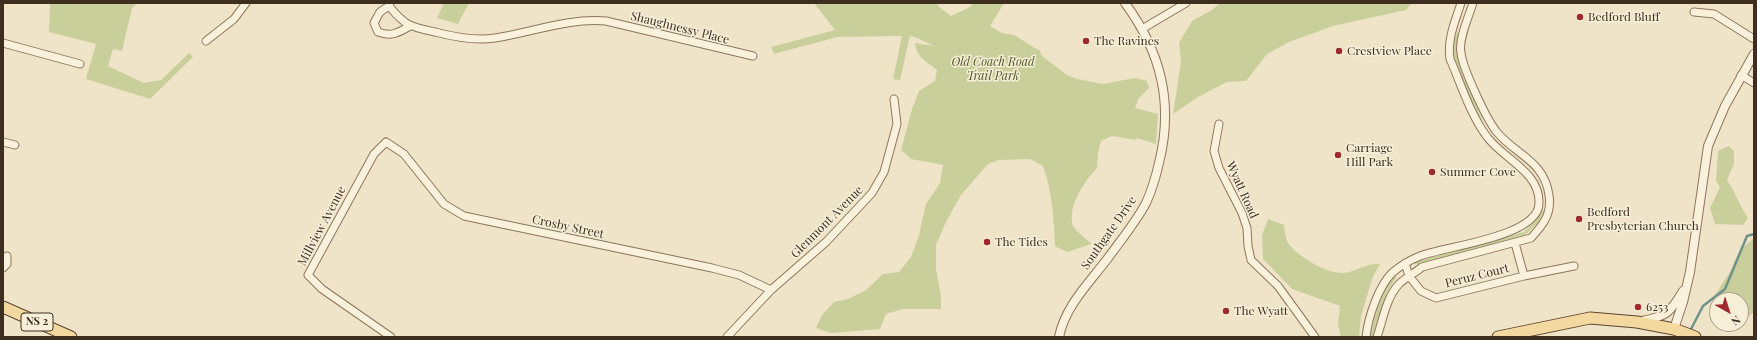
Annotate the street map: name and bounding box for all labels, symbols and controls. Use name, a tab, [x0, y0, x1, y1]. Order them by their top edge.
street label: Shaughnessy Place	[629, 9, 731, 47]
place label: Bedford Bluff	[1588, 10, 1660, 24]
marker: Bedford Bluff	[1575, 12, 1585, 22]
place label: The Ravines	[1094, 34, 1159, 48]
marker: The Ravines	[1081, 36, 1091, 46]
place label: Crestview Place	[1347, 44, 1432, 58]
marker: Crestview Place	[1334, 46, 1344, 56]
park label: Old Coach Road Trail Park	[951, 55, 1035, 83]
place label: Carriage Hill Park	[1346, 141, 1393, 169]
marker: Carriage Hill Park	[1333, 150, 1343, 160]
street label: Wyatt Road	[1223, 159, 1261, 221]
place label: Summer Cove	[1440, 165, 1516, 179]
marker: Summer Cove	[1427, 167, 1437, 177]
street label: Glenmont Avenue	[788, 183, 866, 261]
street label: Millview Avenue	[295, 184, 349, 268]
street label: Southgate Drive	[1078, 194, 1140, 272]
place label: Bedford Presbyterian Church	[1587, 205, 1699, 233]
street label: Crosby Street	[531, 212, 605, 242]
marker: Bedford Presbyterian Church	[1574, 214, 1584, 224]
place label: The Tides	[995, 235, 1048, 249]
marker: The Tides	[982, 237, 992, 247]
street label: Peruz Court	[1444, 261, 1510, 291]
north arrow	[1709, 292, 1749, 332]
place label: 6253	[1646, 300, 1668, 314]
marker: 6253	[1633, 302, 1643, 312]
place label: The Wyatt	[1234, 304, 1288, 318]
marker: The Wyatt	[1221, 306, 1231, 316]
road number: NS 2	[21, 313, 53, 331]
text: N	[1728, 313, 1744, 329]

